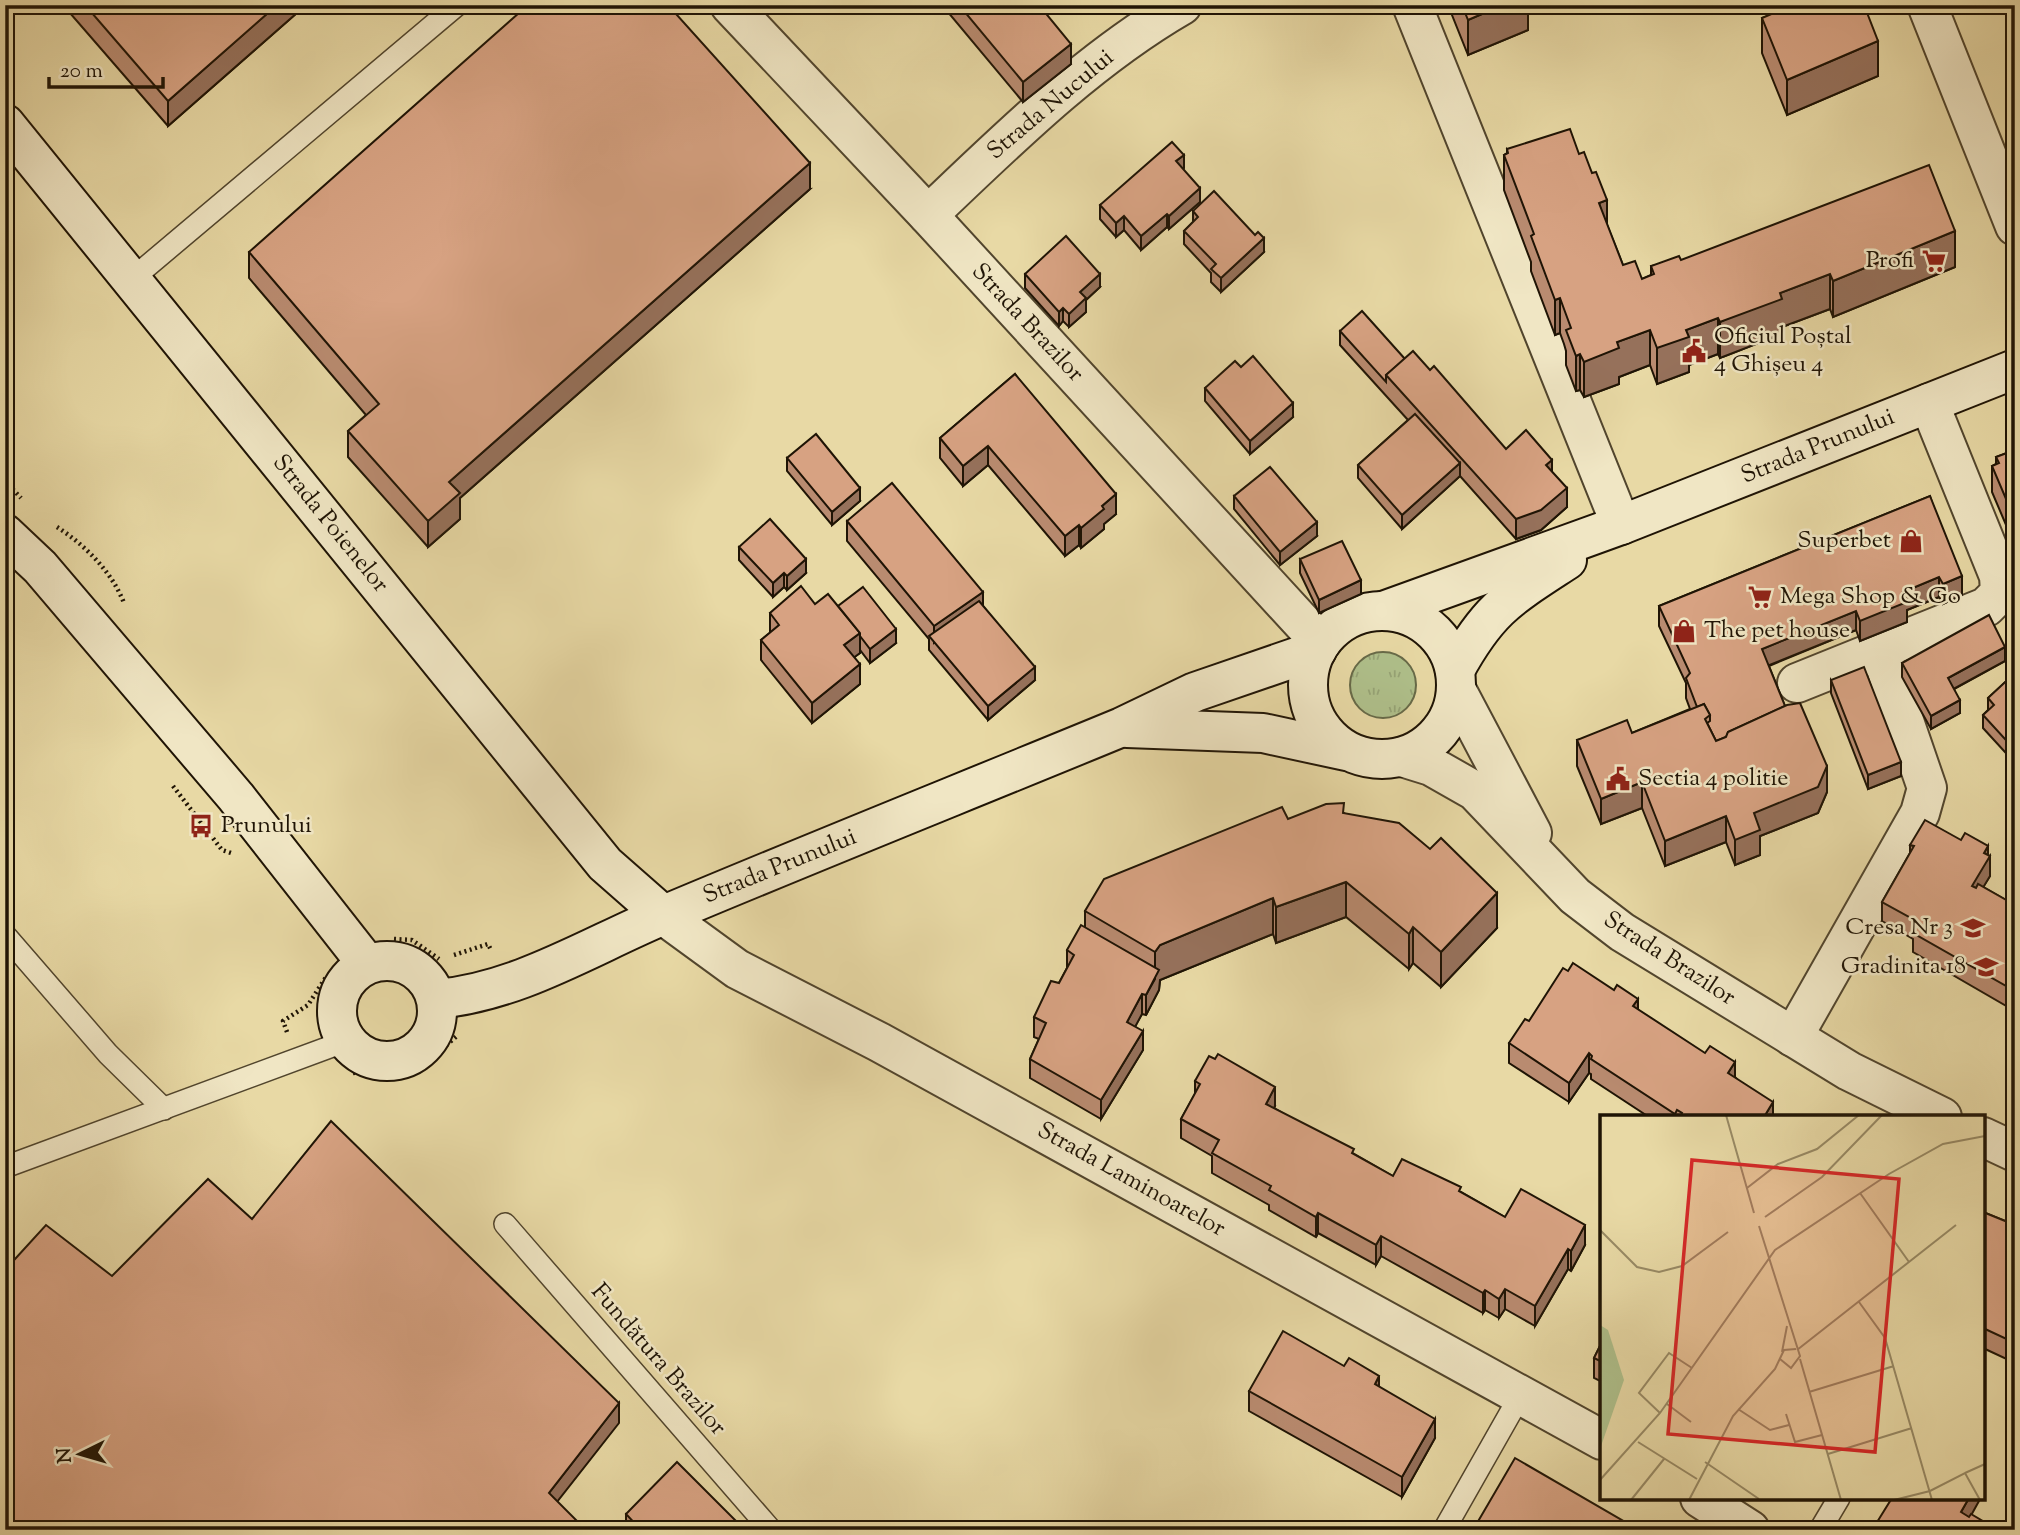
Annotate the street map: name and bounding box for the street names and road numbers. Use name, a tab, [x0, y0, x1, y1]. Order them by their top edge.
street label: Strada Nucului	[980, 42, 1122, 168]
street label: Strada Brazilor	[963, 256, 1091, 390]
street label: Strada Prunului	[1736, 401, 1900, 493]
street label: Strada Poienelor	[264, 448, 396, 600]
street label: Strada Prunului	[698, 821, 862, 913]
street label: Strada Brazilor	[1596, 903, 1742, 1015]
street label: Strada Laminoarelor	[1031, 1114, 1231, 1246]
street label: Fundătura Brazilor	[582, 1276, 734, 1444]

